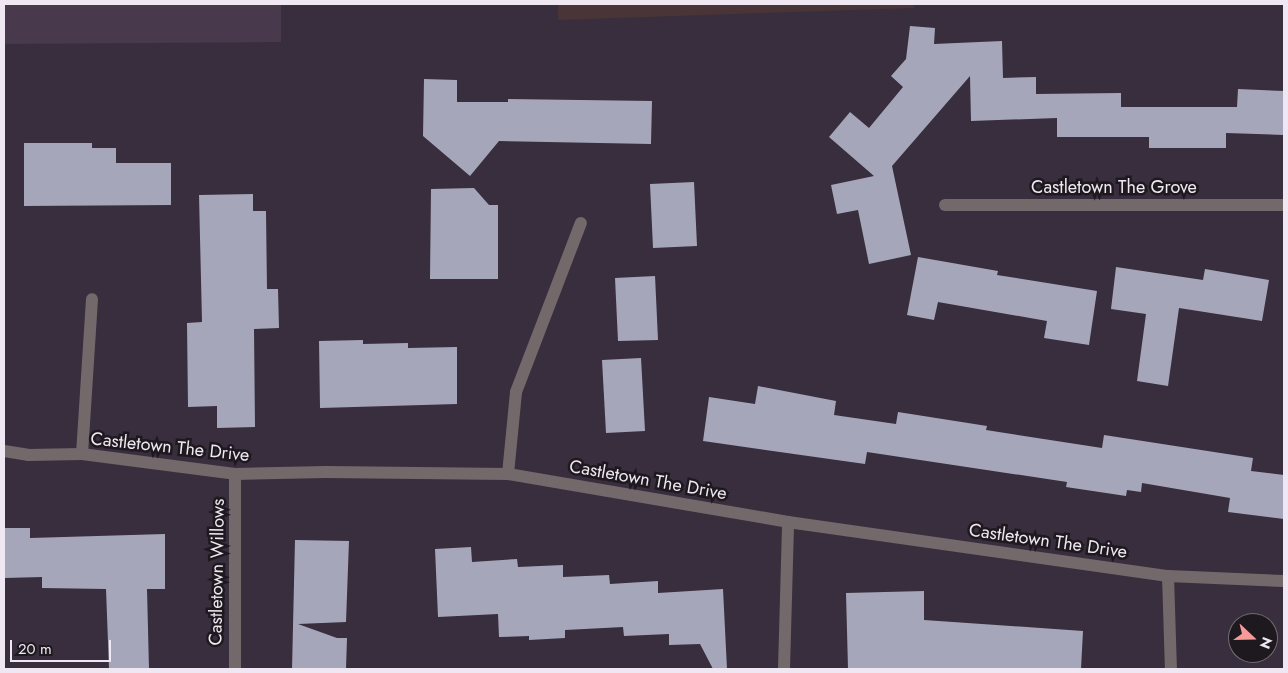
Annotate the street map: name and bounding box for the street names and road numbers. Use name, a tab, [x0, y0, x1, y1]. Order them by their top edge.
street label: Castletown The Grove	[1031, 176, 1197, 198]
street label: Castletown The Drive	[90, 428, 250, 466]
street label: Castletown The Drive	[568, 456, 728, 504]
street label: Castletown Willows	[205, 498, 229, 646]
street label: Castletown The Drive	[968, 519, 1128, 563]

